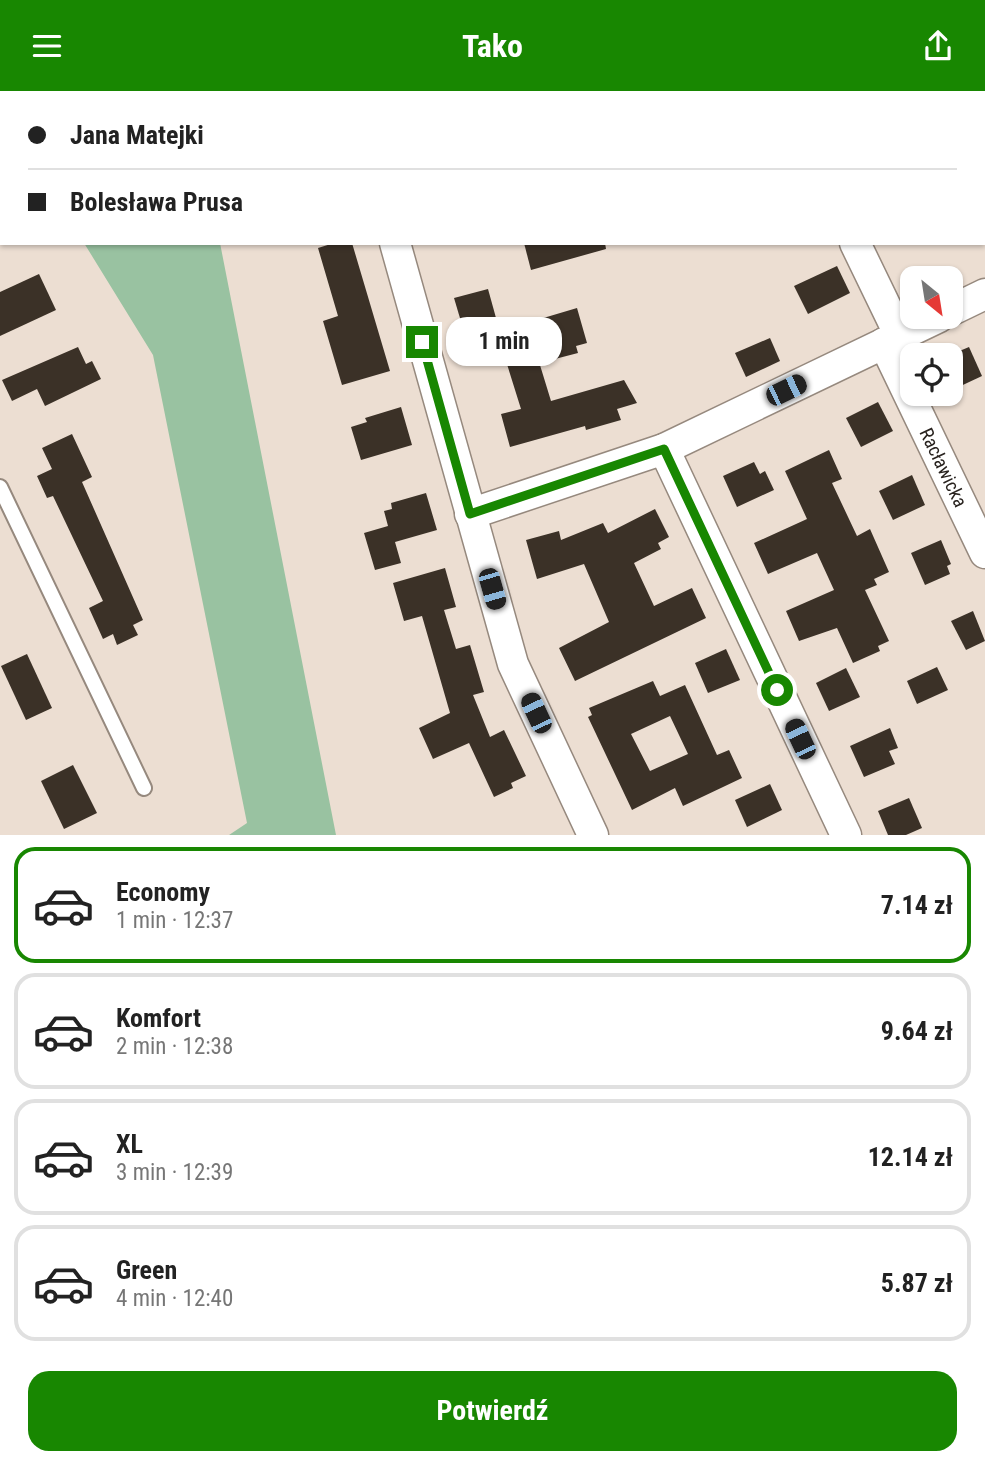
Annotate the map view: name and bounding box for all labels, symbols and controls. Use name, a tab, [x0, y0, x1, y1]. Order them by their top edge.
icon: menu	[28, 27, 66, 65]
text: Tako	[462, 27, 523, 65]
icon: share	[919, 27, 957, 65]
text: Jana Matejki	[70, 120, 204, 150]
text: Bolesława Prusa	[70, 187, 243, 217]
north arrow	[900, 266, 962, 329]
map controls	[900, 266, 963, 406]
callout: 1 min	[446, 317, 562, 367]
route end	[406, 326, 438, 358]
text: 1 min	[478, 328, 530, 355]
button: locate	[900, 343, 963, 406]
car	[763, 371, 810, 409]
street label: Racławicka	[915, 424, 972, 511]
car	[477, 566, 508, 612]
route start	[761, 674, 793, 706]
car	[518, 690, 555, 736]
car	[782, 716, 819, 762]
icon: car	[32, 874, 95, 937]
text: Economy	[116, 877, 210, 907]
text: 7.14 zł	[881, 890, 953, 920]
text: 1 min · 12:37	[116, 907, 233, 934]
icon: car	[32, 1000, 95, 1063]
text: Komfort	[116, 1003, 201, 1033]
text: 9.64 zł	[881, 1016, 953, 1046]
text: 2 min · 12:38	[116, 1033, 233, 1060]
icon: car	[32, 1126, 95, 1189]
text: XL	[116, 1129, 143, 1159]
text: 12.14 zł	[868, 1142, 953, 1172]
text: 3 min · 12:39	[116, 1159, 233, 1186]
icon: car	[32, 1252, 95, 1315]
text: Green	[116, 1255, 177, 1285]
text: 5.87 zł	[881, 1268, 953, 1298]
text: 4 min · 12:40	[116, 1285, 233, 1312]
button: Potwierdź	[28, 1371, 957, 1451]

